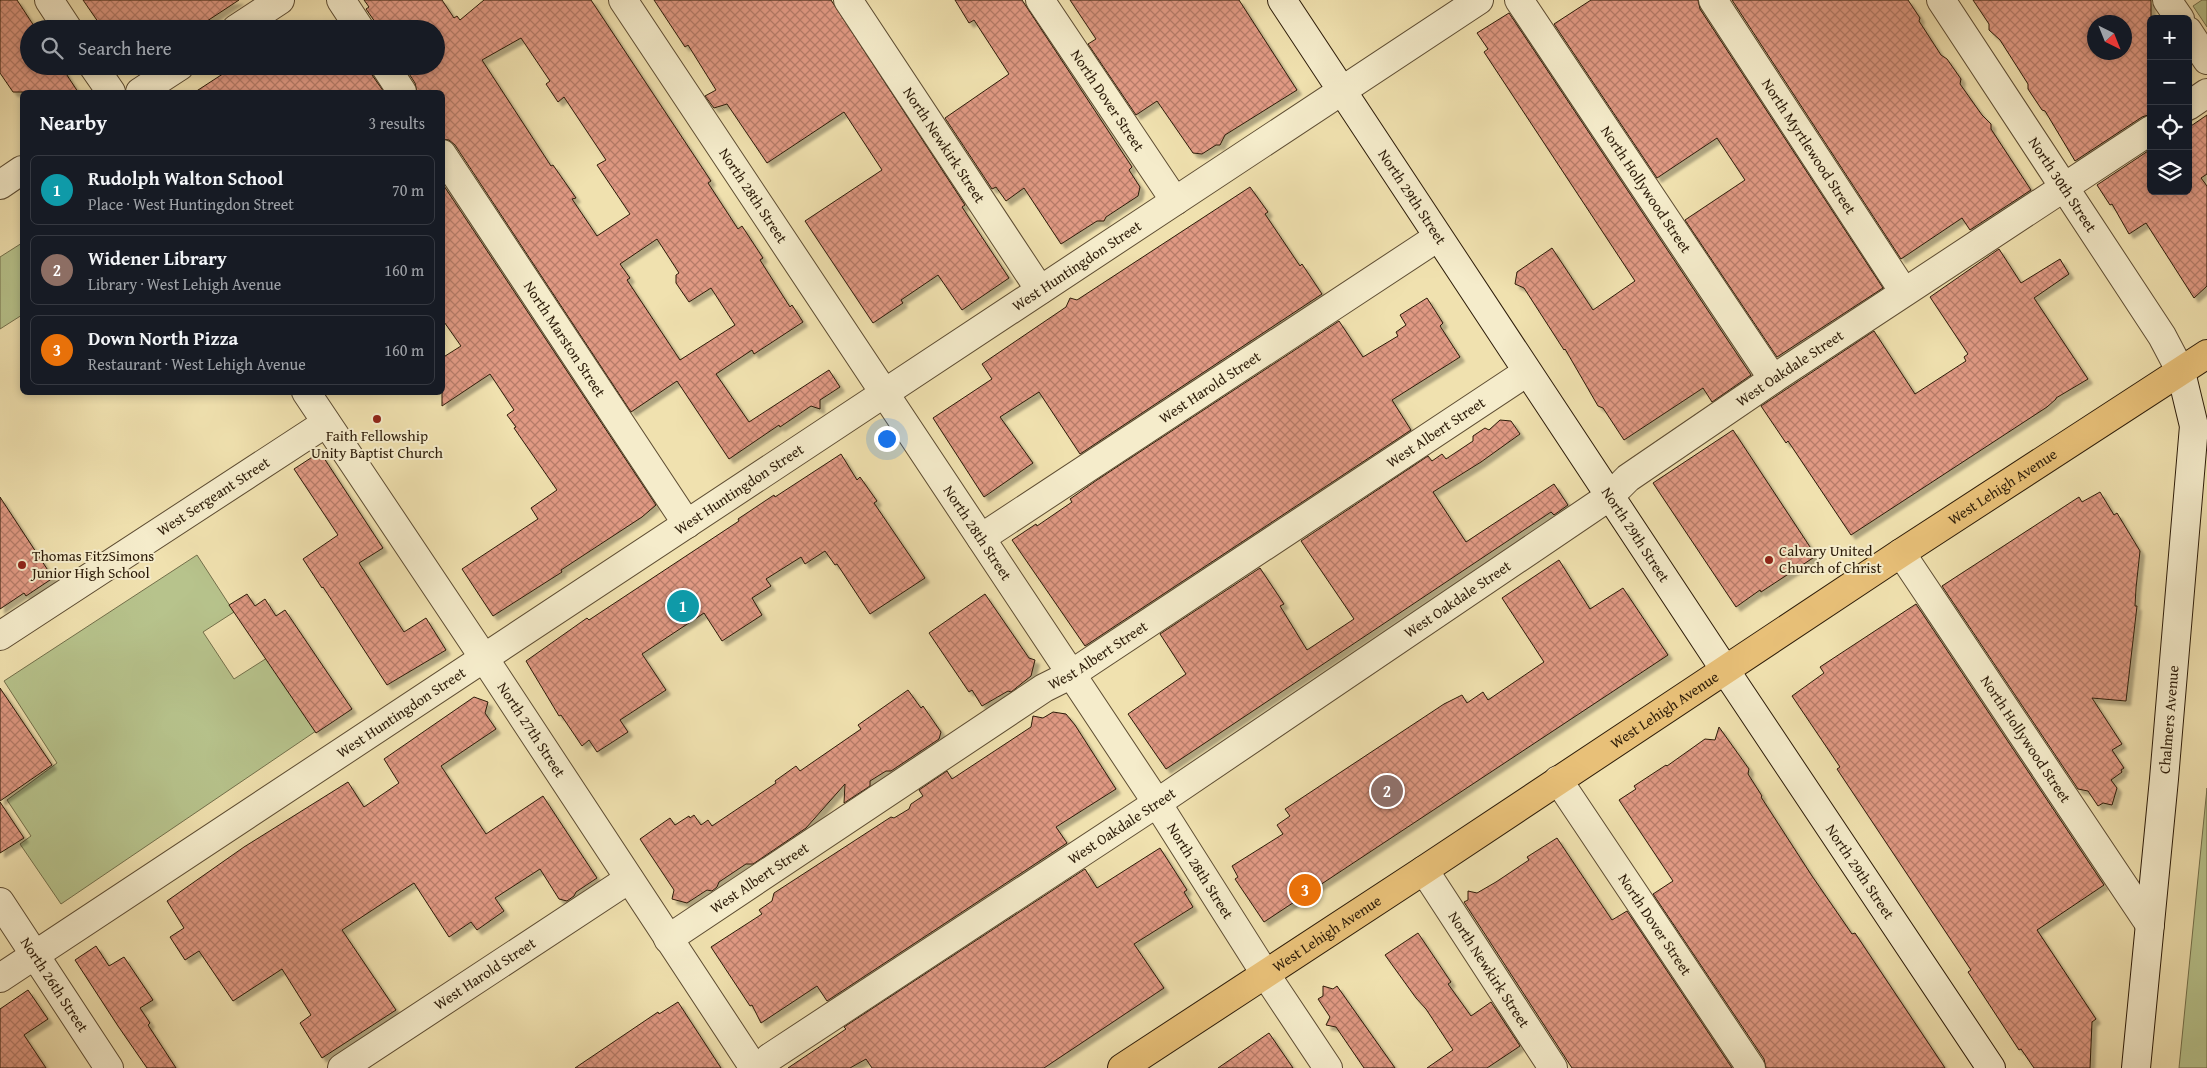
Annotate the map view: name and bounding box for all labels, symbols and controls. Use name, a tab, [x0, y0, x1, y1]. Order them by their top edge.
north arrow	[2087, 15, 2132, 60]
map controls	[2147, 15, 2192, 195]
button: +	[2147, 15, 2192, 60]
search box	[20, 20, 445, 75]
icon: search	[38, 34, 66, 62]
text: Search here	[78, 34, 172, 62]
street label: North Dover Street	[1066, 45, 1150, 156]
button: −	[2147, 60, 2192, 105]
street label: North Myrtlewood Street	[1757, 74, 1862, 219]
street label: North Newkirk Street	[898, 83, 991, 208]
button: locate	[2147, 105, 2192, 150]
text: Nearby	[40, 107, 107, 138]
text: 3 results	[368, 111, 425, 135]
street label: North Hollywood Street	[1596, 121, 1697, 258]
street label: North 30th Street	[2024, 133, 2102, 237]
street label: North 28th Street	[714, 144, 793, 248]
street label: North 29th Street	[1373, 145, 1452, 249]
button: layers	[2147, 150, 2192, 195]
text: Rudolph Walton School	[88, 164, 283, 192]
text: 1	[53, 178, 61, 202]
text: 70 m	[392, 178, 424, 202]
text: Place · West Huntingdon Street	[88, 192, 294, 216]
street label: West Huntingdon Street	[1008, 215, 1146, 316]
text: Widener Library	[88, 244, 227, 272]
text: 2	[53, 258, 61, 282]
text: 160 m	[384, 258, 424, 282]
text: Library · West Lehigh Avenue	[88, 272, 281, 296]
street label: North Marston Street	[519, 277, 611, 401]
text: Down North Pizza	[88, 324, 238, 352]
street label: West Oakdale Street	[1731, 324, 1848, 411]
text: 3	[53, 338, 61, 362]
text: 160 m	[384, 338, 424, 362]
street label: West Harold Street	[1154, 345, 1265, 428]
text: Restaurant · West Lehigh Avenue	[88, 352, 306, 376]
street label: West Albert Street	[1382, 391, 1490, 473]
marker: Faith Fellowship Unity Baptist Church	[371, 413, 383, 425]
place label: Faith Fellowship Unity Baptist Church	[311, 425, 443, 463]
your location	[874, 426, 900, 452]
street label: West Huntingdon Street	[670, 438, 808, 539]
street label: West Lehigh Avenue	[1944, 443, 2061, 530]
street label: West Sergeant Street	[153, 451, 274, 541]
street label: North 28th Street	[939, 481, 1017, 585]
street label: North 29th Street	[1597, 483, 1675, 587]
place label: Calvary United Church of Christ	[1779, 540, 1882, 578]
place label: Thomas FitzSimons Junior High School	[30, 545, 154, 583]
marker: Calvary United Church of Christ	[1763, 554, 1775, 566]
street label: West Oakdale Street	[1399, 555, 1516, 643]
marker: Thomas FitzSimons Junior High School	[16, 559, 28, 571]
pin: 1	[667, 587, 699, 625]
street label: West Albert Street	[1044, 615, 1152, 694]
street label: West Huntingdon Street	[332, 661, 470, 763]
street label: Chalmers Avenue	[2153, 664, 2184, 775]
street label: West Lehigh Avenue	[1606, 666, 1723, 753]
street label: North Hollywood Street	[1976, 671, 2077, 807]
street label: North 27th Street	[493, 678, 571, 782]
pin: 2	[1371, 772, 1403, 810]
street label: West Oakdale Street	[1064, 782, 1180, 869]
street label: North 28th Street	[1162, 819, 1239, 924]
street label: North 29th Street	[1821, 820, 1900, 924]
street label: West Albert Street	[706, 837, 813, 918]
street label: North Dover Street	[1613, 869, 1697, 980]
pin: 3	[1289, 871, 1321, 909]
street label: West Lehigh Avenue	[1268, 890, 1385, 977]
street label: North Newkirk Street	[1444, 907, 1535, 1032]
street label: West Harold Street	[429, 932, 540, 1015]
street label: North 26th Street	[16, 933, 94, 1037]

